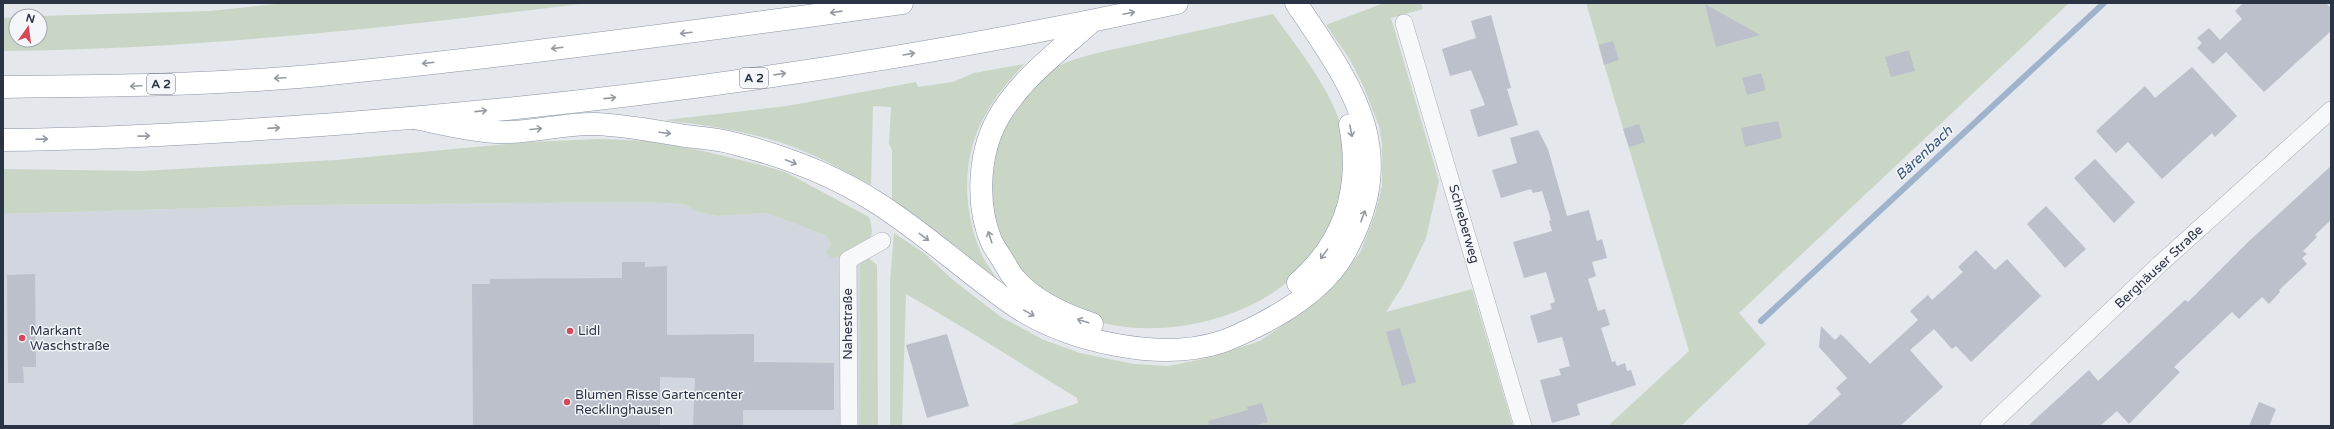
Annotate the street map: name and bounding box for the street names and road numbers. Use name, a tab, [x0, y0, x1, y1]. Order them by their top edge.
road number: A 2	[740, 68, 768, 88]
road number: A 2	[147, 74, 175, 94]
street label: Schreberweg	[1445, 183, 1483, 265]
street label: Berghäuser Straße	[2112, 222, 2206, 312]
street label: Nahestraße	[840, 288, 856, 360]

